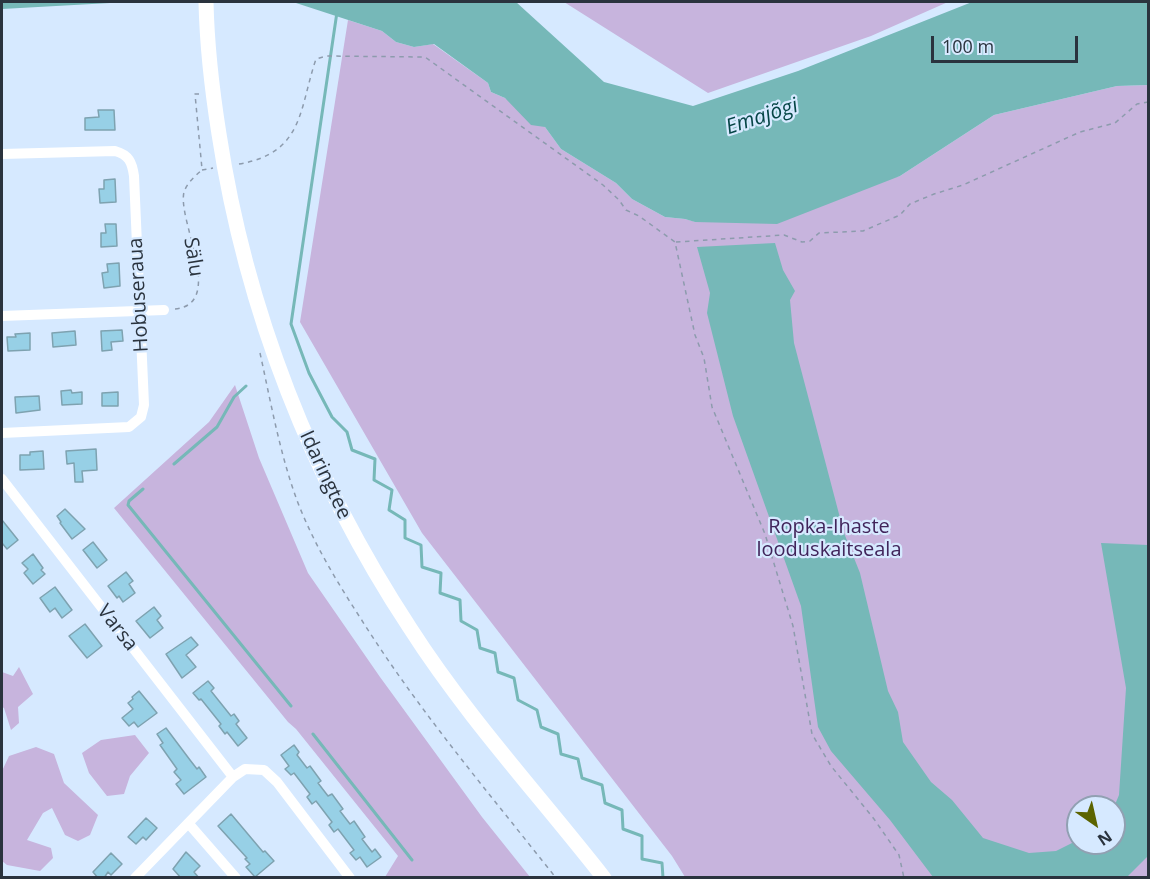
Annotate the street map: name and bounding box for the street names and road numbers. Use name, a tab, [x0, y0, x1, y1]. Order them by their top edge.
street label: Sälu	[178, 236, 208, 278]
street label: Hobuseraua	[124, 237, 154, 353]
street label: Idaringtee	[294, 427, 356, 523]
street label: Varsa	[92, 600, 142, 656]

